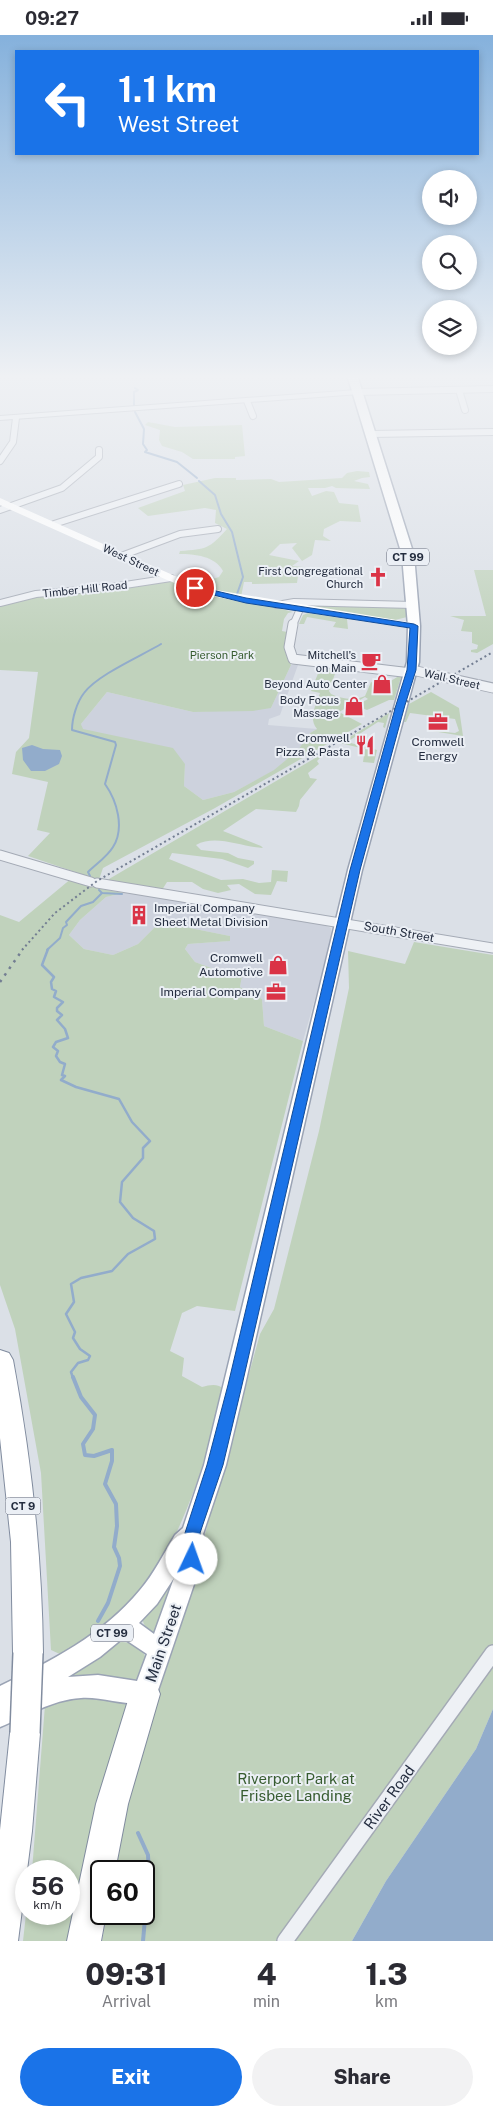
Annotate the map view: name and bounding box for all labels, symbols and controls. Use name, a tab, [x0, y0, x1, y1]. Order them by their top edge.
text: 09:27	[25, 7, 79, 29]
text: 1.1 km	[118, 69, 217, 110]
icon: left	[35, 70, 100, 135]
text: West Street	[118, 111, 239, 137]
map controls	[422, 170, 477, 355]
button: sound	[422, 170, 477, 225]
button: search	[422, 235, 477, 290]
button: layers	[422, 300, 477, 355]
street label: West Street	[101, 542, 161, 578]
road number: CT 99	[387, 549, 429, 565]
place label: First Congregational Church	[258, 565, 363, 590]
church icon: First Congregational Church	[367, 566, 389, 588]
pin	[174, 567, 216, 609]
icon: arrive	[181, 574, 209, 602]
street label: Timber Hill Road	[42, 579, 128, 599]
park label: Pierson Park	[190, 649, 254, 661]
place label: Mitchell's on Main	[307, 649, 356, 674]
cafe icon: Mitchell's on Main	[360, 650, 382, 672]
street label: Wall Street	[423, 667, 481, 691]
shop icon: Beyond Auto Center	[371, 673, 393, 695]
place label: Beyond Auto Center	[264, 678, 367, 690]
place label: Body Focus Massage	[280, 694, 339, 719]
shop icon: Body Focus Massage	[343, 695, 365, 717]
office icon: Cromwell Energy	[427, 711, 449, 733]
place label: Cromwell Pizza & Pasta	[275, 731, 350, 759]
restaurant icon: Cromwell Pizza & Pasta	[354, 734, 376, 756]
place label: Cromwell Energy	[412, 735, 465, 763]
place label: Imperial Company Sheet Metal Division	[154, 901, 268, 929]
building icon: Imperial Company Sheet Metal Division	[128, 904, 150, 926]
street label: South Street	[363, 919, 436, 945]
place label: Cromwell Automotive	[199, 951, 263, 979]
shop icon: Cromwell Automotive	[267, 954, 289, 976]
office icon: Imperial Company	[265, 981, 287, 1003]
place label: Imperial Company	[160, 985, 262, 999]
road number: CT 9	[5, 1497, 40, 1515]
position arrow	[165, 1532, 217, 1584]
street label: Main Street	[142, 1602, 184, 1684]
road number: CT 99	[91, 1625, 133, 1641]
street label: River Road	[360, 1762, 418, 1832]
park label: Riverport Park at Frisbee Landing	[237, 1770, 355, 1804]
speed limit sign: 60	[90, 1860, 155, 1925]
text: 56	[31, 1871, 64, 1901]
text: km/h	[33, 1898, 62, 1912]
text: 09:31	[85, 1956, 168, 1992]
text: 4	[256, 1956, 277, 1992]
text: 1.3	[365, 1956, 408, 1992]
text: Arrival	[102, 1992, 151, 2011]
text: min	[253, 1992, 280, 2011]
text: km	[375, 1992, 398, 2011]
button: Exit	[20, 2048, 242, 2106]
button: Share	[252, 2048, 473, 2106]

